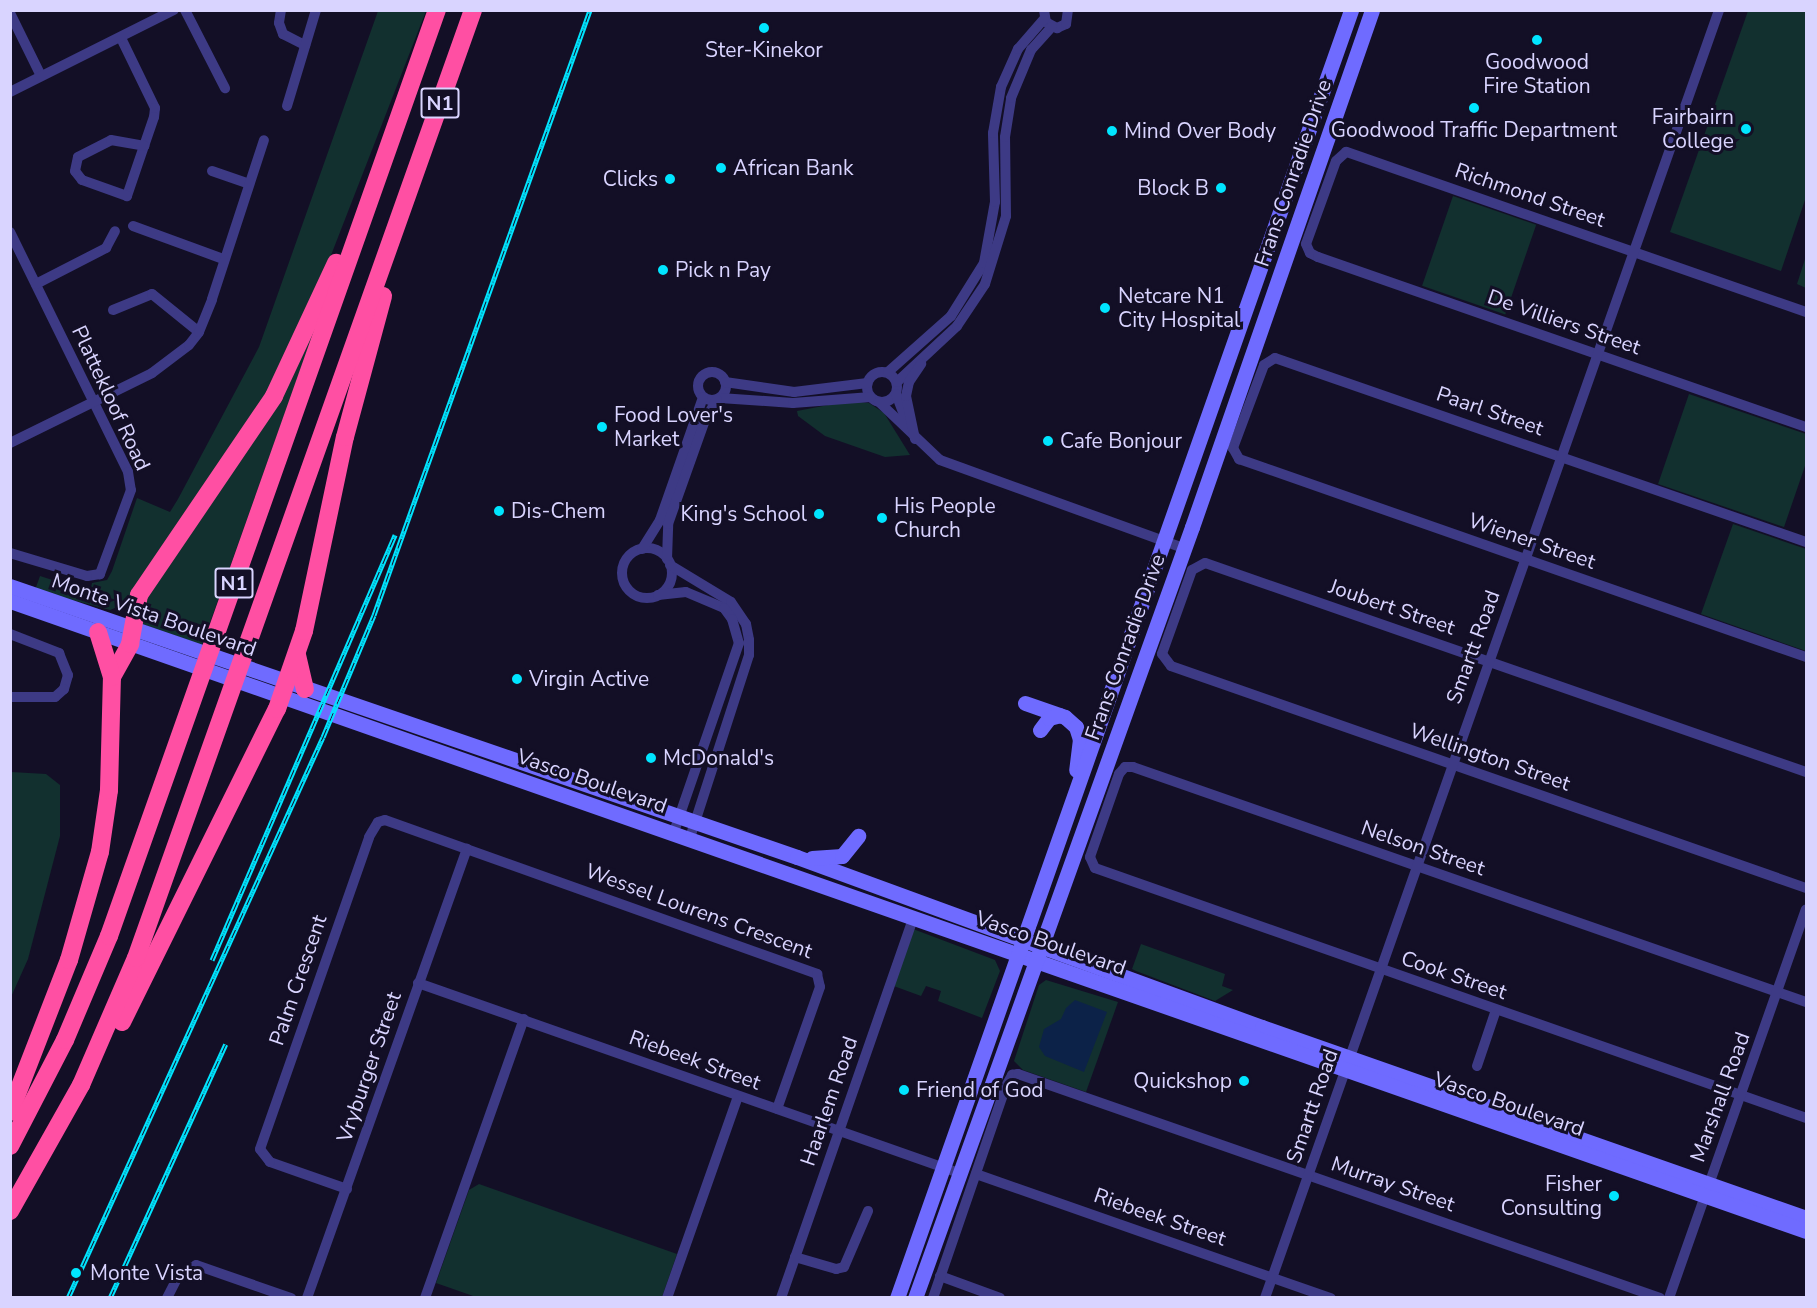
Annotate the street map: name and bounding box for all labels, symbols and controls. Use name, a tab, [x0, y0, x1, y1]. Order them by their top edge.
marker: Ster-Kinekor	[757, 21, 771, 35]
marker: Goodwood Fire Station	[1530, 33, 1544, 47]
place label: Ster-Kinekor	[705, 37, 823, 63]
place label: Goodwood Fire Station	[1483, 49, 1591, 99]
street label: Frans Conradie Drive	[1249, 76, 1337, 270]
road number: N1	[420, 86, 460, 120]
marker: Goodwood Traffic Department	[1467, 101, 1481, 115]
place label: Fairbairn College	[1652, 104, 1734, 154]
place label: Goodwood Traffic Department	[1331, 117, 1617, 143]
place label: Mind Over Body	[1124, 118, 1276, 144]
marker: Fairbairn College	[1739, 122, 1753, 136]
marker: Mind Over Body	[1105, 124, 1119, 138]
place label: African Bank	[733, 155, 853, 181]
street label: Richmond Street	[1452, 158, 1608, 232]
marker: African Bank	[714, 161, 728, 175]
place label: Clicks	[603, 166, 658, 192]
marker: Clicks	[663, 172, 677, 186]
place label: Block B	[1137, 175, 1209, 201]
marker: Block B	[1214, 181, 1228, 195]
place label: Pick n Pay	[675, 257, 771, 283]
marker: Pick n Pay	[656, 263, 670, 277]
place label: Netcare N1 City Hospital	[1118, 283, 1240, 333]
street label: De Villiers Street	[1484, 284, 1644, 360]
marker: Netcare N1 City Hospital	[1096, 299, 1114, 317]
street label: Plattekloof Road	[66, 321, 156, 475]
street label: Paarl Street	[1433, 381, 1547, 441]
place label: Food Lover's Market	[614, 402, 733, 452]
marker: Food Lover's Market	[595, 420, 609, 434]
place label: Cafe Bonjour	[1060, 428, 1182, 454]
marker: Cafe Bonjour	[1041, 434, 1055, 448]
place label: His People Church	[894, 493, 996, 543]
place label: Dis-Chem	[511, 498, 606, 524]
place label: King's School	[680, 501, 807, 527]
marker: Dis-Chem	[492, 504, 506, 518]
marker: King's School	[812, 507, 826, 521]
street label: Wiener Street	[1465, 508, 1599, 574]
marker: His People Church	[875, 511, 889, 525]
street label: Frans Conradie Drive	[1080, 550, 1170, 744]
road number: N1	[214, 566, 254, 600]
street label: Monte Vista Boulevard	[48, 568, 260, 662]
street label: Joubert Street	[1326, 574, 1458, 640]
street label: Smartt Road	[1441, 587, 1505, 707]
place label: Virgin Active	[529, 666, 649, 692]
marker: Virgin Active	[510, 672, 524, 686]
street label: Wellington Street	[1406, 718, 1574, 796]
street label: Vasco Boulevard	[514, 743, 670, 819]
place label: McDonald's	[663, 745, 774, 771]
marker: McDonald's	[644, 751, 658, 765]
street label: Nelson Street	[1358, 815, 1488, 881]
street label: Wessel Lourens Crescent	[582, 858, 816, 964]
street label: Vasco Boulevard	[973, 905, 1129, 981]
street label: Palm Crescent	[264, 911, 332, 1049]
street label: Cook Street	[1398, 945, 1510, 1005]
street label: Vryburger Street	[331, 989, 407, 1145]
street label: Riebeek Street	[626, 1025, 764, 1095]
street label: Marshall Road	[1685, 1029, 1755, 1165]
street label: Haarlem Road	[795, 1033, 863, 1169]
street label: Smartt Road	[1281, 1046, 1343, 1166]
street label: Vasco Boulevard	[1431, 1066, 1587, 1142]
place label: Quickshop	[1133, 1068, 1232, 1094]
marker: Quickshop	[1237, 1074, 1251, 1088]
place label: Friend of God	[916, 1077, 1044, 1103]
marker: Friend of God	[897, 1083, 911, 1097]
street label: Murray Street	[1328, 1151, 1458, 1217]
place label: Fisher Consulting	[1501, 1171, 1602, 1221]
street label: Riebeek Street	[1091, 1183, 1229, 1251]
marker: Fisher Consulting	[1607, 1189, 1621, 1203]
place label: Monte Vista	[90, 1260, 203, 1286]
marker: Monte Vista	[67, 1264, 85, 1282]

